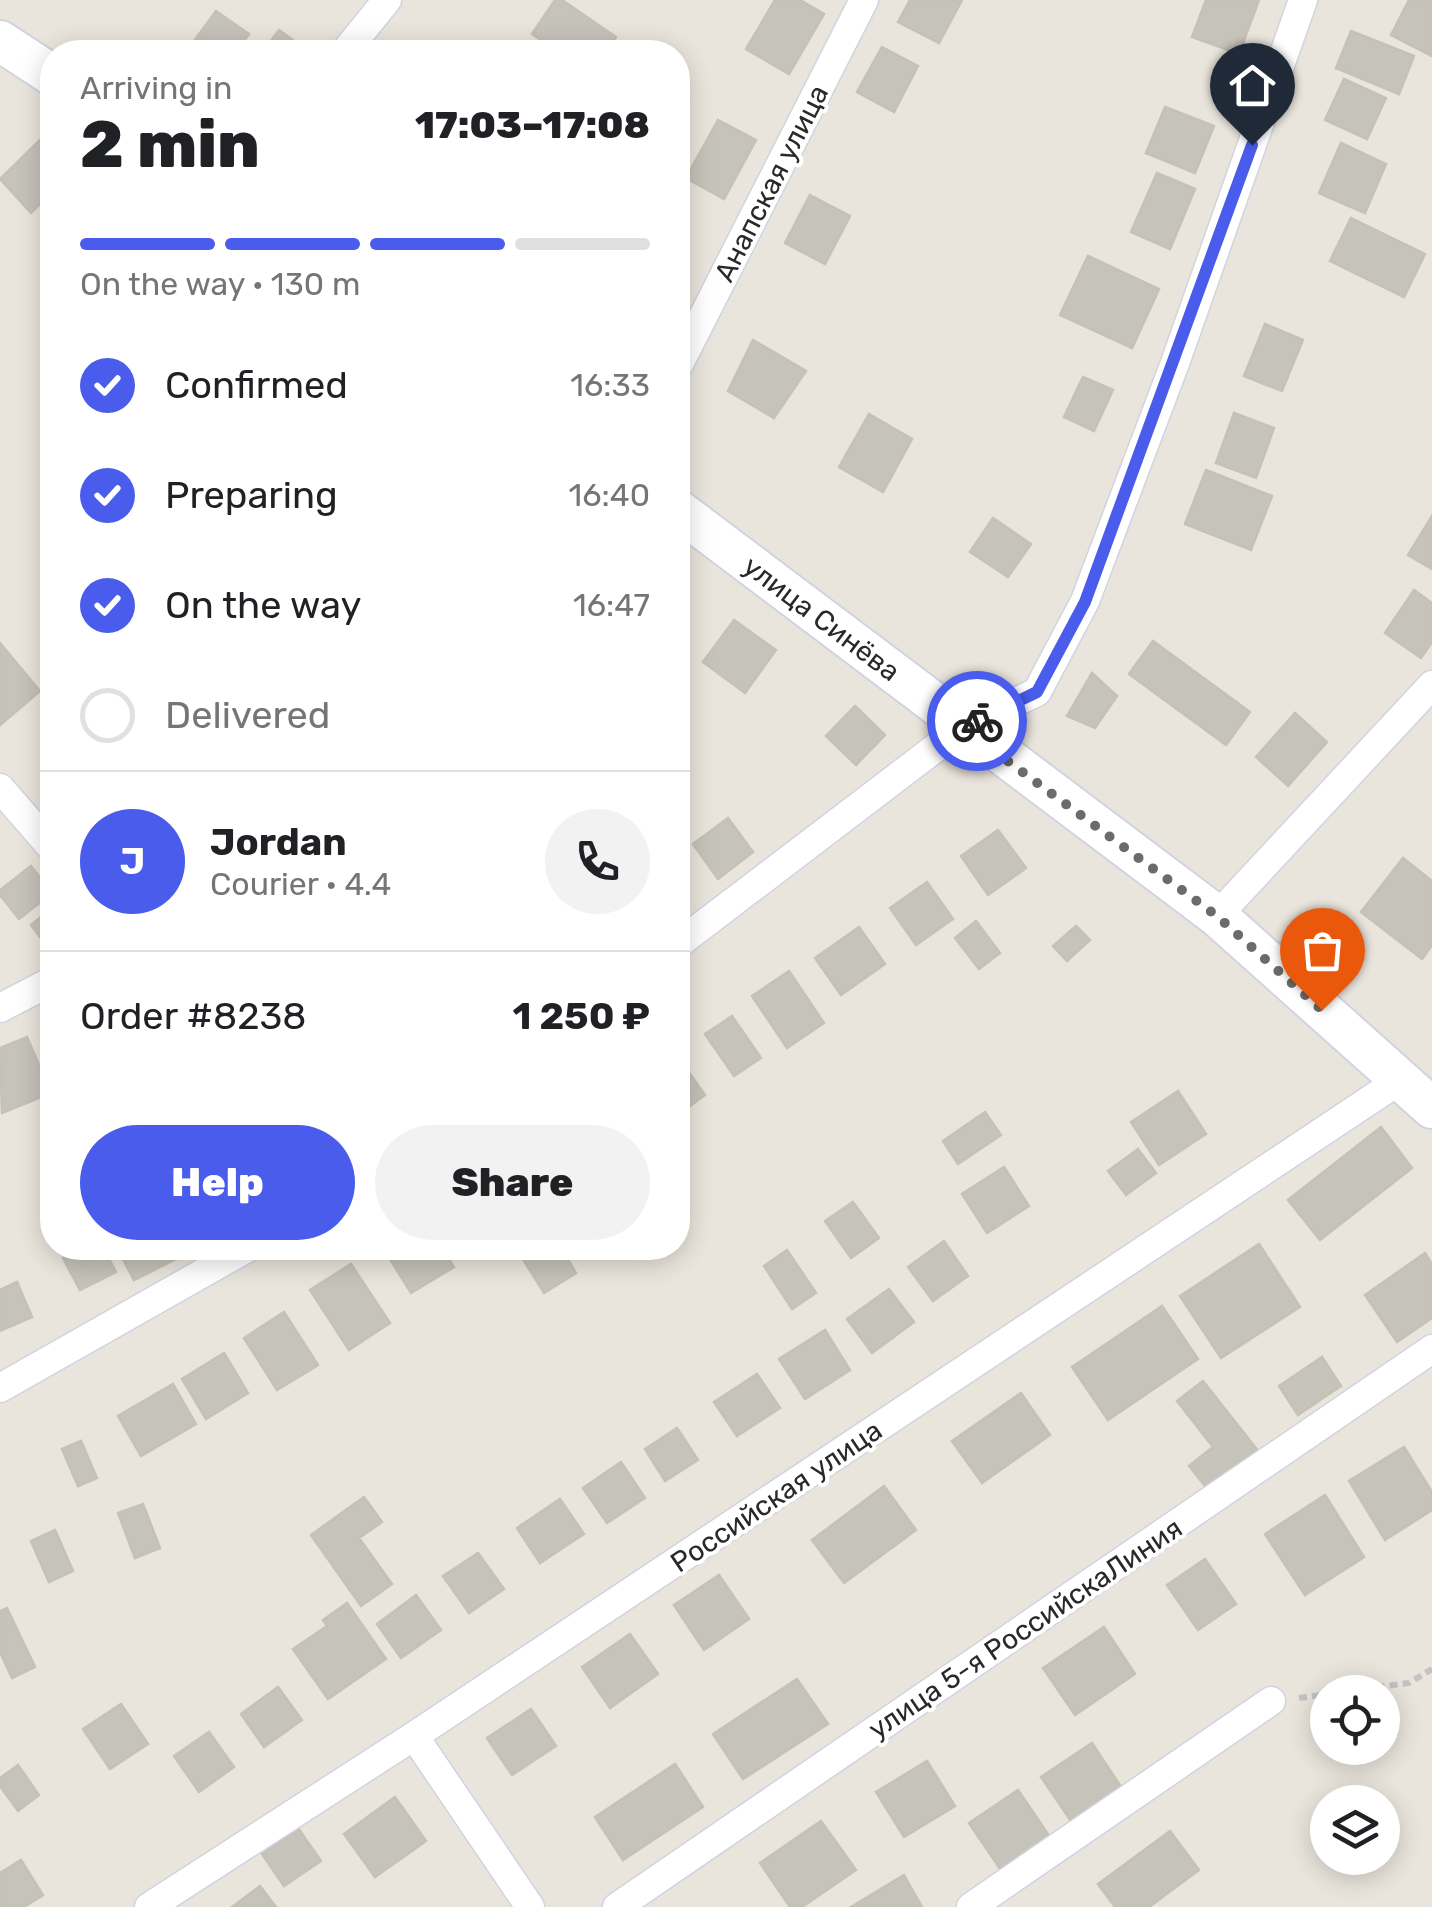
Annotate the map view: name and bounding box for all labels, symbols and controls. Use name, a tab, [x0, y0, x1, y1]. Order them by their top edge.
pin	[1210, 43, 1295, 146]
icon: home	[1225, 58, 1280, 113]
text: Arriving in	[80, 69, 232, 107]
street label: Анапская улица	[708, 79, 835, 287]
text: 17:03–17:08	[415, 102, 650, 148]
text: 2 min	[80, 106, 260, 183]
text: On the way · 130 m	[80, 265, 360, 303]
icon: check	[80, 358, 135, 413]
text: Confirmed	[165, 362, 348, 408]
text: 16:33	[570, 366, 650, 404]
icon: check	[80, 468, 135, 523]
text: Preparing	[165, 472, 338, 518]
text: 16:40	[569, 476, 650, 514]
street label: улица Синёва	[737, 549, 906, 688]
icon: check	[80, 578, 135, 633]
text: On the way	[165, 582, 361, 628]
text: 16:47	[573, 586, 650, 624]
courier	[927, 671, 1027, 771]
text: Delivered	[165, 692, 330, 738]
icon: bike	[950, 694, 1005, 749]
button: phone	[545, 809, 650, 914]
text: Jordan	[210, 819, 347, 865]
text: J	[120, 838, 145, 884]
text: Courier · 4.4	[210, 865, 391, 903]
pin	[1280, 908, 1365, 1011]
icon: bag	[1295, 923, 1350, 978]
text: Order #8238	[80, 993, 307, 1039]
text: 1 250 ₽	[512, 993, 650, 1039]
button: Help	[80, 1125, 355, 1240]
button: Share	[375, 1125, 650, 1240]
street label: Российская улица	[664, 1413, 888, 1579]
street label: улица 5-я РоссийскаЛиния	[862, 1511, 1188, 1746]
map controls	[1310, 1675, 1400, 1875]
button: locate	[1310, 1675, 1400, 1765]
button: layers	[1310, 1785, 1400, 1875]

